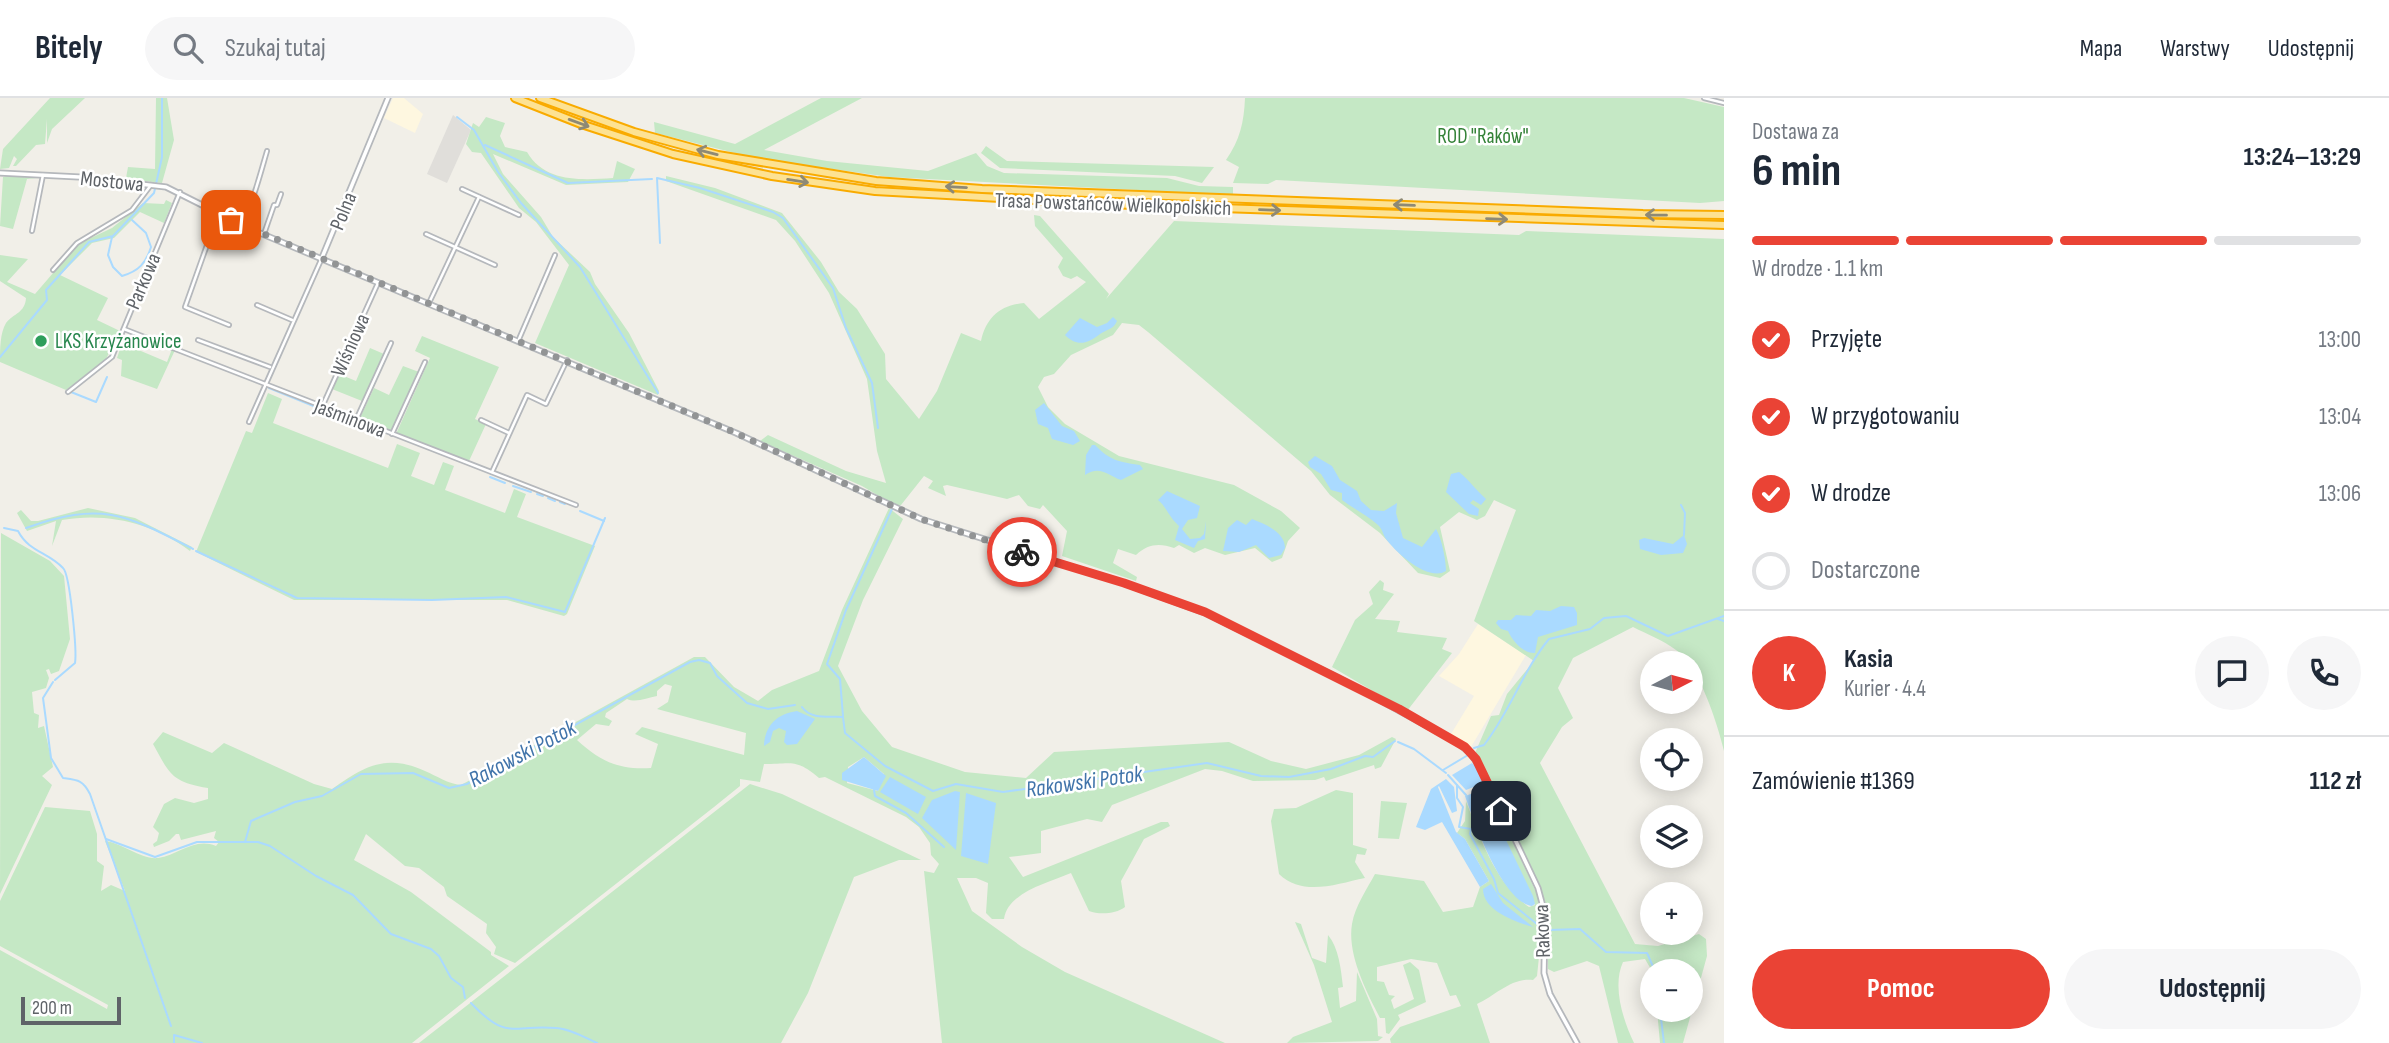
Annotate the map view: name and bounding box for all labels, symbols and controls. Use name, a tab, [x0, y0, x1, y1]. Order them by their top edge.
search box	[145, 17, 635, 80]
text: Bitely	[35, 28, 103, 68]
icon: search	[169, 29, 207, 67]
text: Szukaj tutaj	[225, 33, 326, 64]
text: Mapa	[2080, 34, 2122, 63]
text: Warstwy	[2160, 34, 2230, 63]
text: Udostępnij	[2268, 34, 2354, 63]
one-way arrow	[567, 118, 589, 130]
text: Dostawa za	[1752, 118, 1839, 146]
park label: ROD "Raków"	[1437, 124, 1529, 149]
text: 13:24–13:29	[2244, 142, 2361, 173]
text: 6 min	[1752, 144, 1841, 199]
one-way arrow	[696, 145, 719, 158]
street label: Mostowa	[79, 166, 145, 197]
one-way arrow	[787, 175, 809, 188]
one-way arrow	[945, 181, 968, 194]
street label: Trasa Powstańców Wielkopolskich	[994, 188, 1232, 221]
street label: Polna	[325, 189, 362, 234]
pin	[201, 190, 261, 250]
one-way arrow	[1393, 199, 1416, 212]
icon: bag	[212, 201, 250, 239]
one-way arrow	[1258, 204, 1281, 217]
one-way arrow	[1645, 208, 1668, 221]
one-way arrow	[1485, 212, 1508, 225]
street label: Parkowa	[121, 249, 166, 313]
text: W drodze · 1.1 km	[1752, 255, 1883, 283]
street label: Wiśniowa	[326, 310, 375, 381]
icon: check	[1752, 321, 1790, 359]
text: Przyjęte	[1811, 324, 1882, 355]
text: 13:00	[2318, 326, 2361, 354]
place label: LKS Krzyżanowice	[55, 329, 182, 354]
marker: LKS Krzyżanowice	[33, 333, 49, 349]
street label: Jaśminowa	[310, 393, 389, 443]
icon: check	[1752, 398, 1790, 436]
text: W przygotowaniu	[1811, 401, 1960, 432]
text: 13:04	[2319, 403, 2361, 431]
icon: check	[1752, 475, 1790, 513]
text: W drodze	[1811, 478, 1891, 509]
text: 13:06	[2319, 480, 2361, 508]
courier	[987, 517, 1057, 587]
icon: bike	[1003, 533, 1041, 571]
text: Dostarczone	[1811, 555, 1920, 586]
button: chat	[2195, 636, 2269, 710]
button: phone	[2287, 636, 2361, 710]
text: Kasia	[1844, 644, 1893, 675]
north arrow	[1640, 651, 1703, 714]
map controls	[1640, 651, 1703, 1022]
text: K	[1783, 658, 1795, 689]
text: Kurier · 4.4	[1844, 675, 1926, 703]
water label: Rakowski Potok	[464, 713, 582, 794]
button: locate	[1640, 728, 1703, 791]
water label: Rakowski Potok	[1024, 760, 1146, 804]
text: Zamówienie #1369	[1752, 766, 1915, 797]
text: 112 zł	[2310, 766, 2361, 797]
pin	[1471, 781, 1531, 841]
icon: home	[1482, 792, 1520, 830]
button: layers	[1640, 805, 1703, 868]
button: +	[1640, 882, 1703, 945]
street label: Rakowa	[1529, 904, 1556, 958]
button: Pomoc	[1752, 949, 2050, 1029]
button: Udostępnij	[2064, 949, 2361, 1029]
button: −	[1640, 959, 1703, 1022]
scale bar	[21, 994, 121, 1026]
text: 200 m	[32, 997, 72, 1020]

